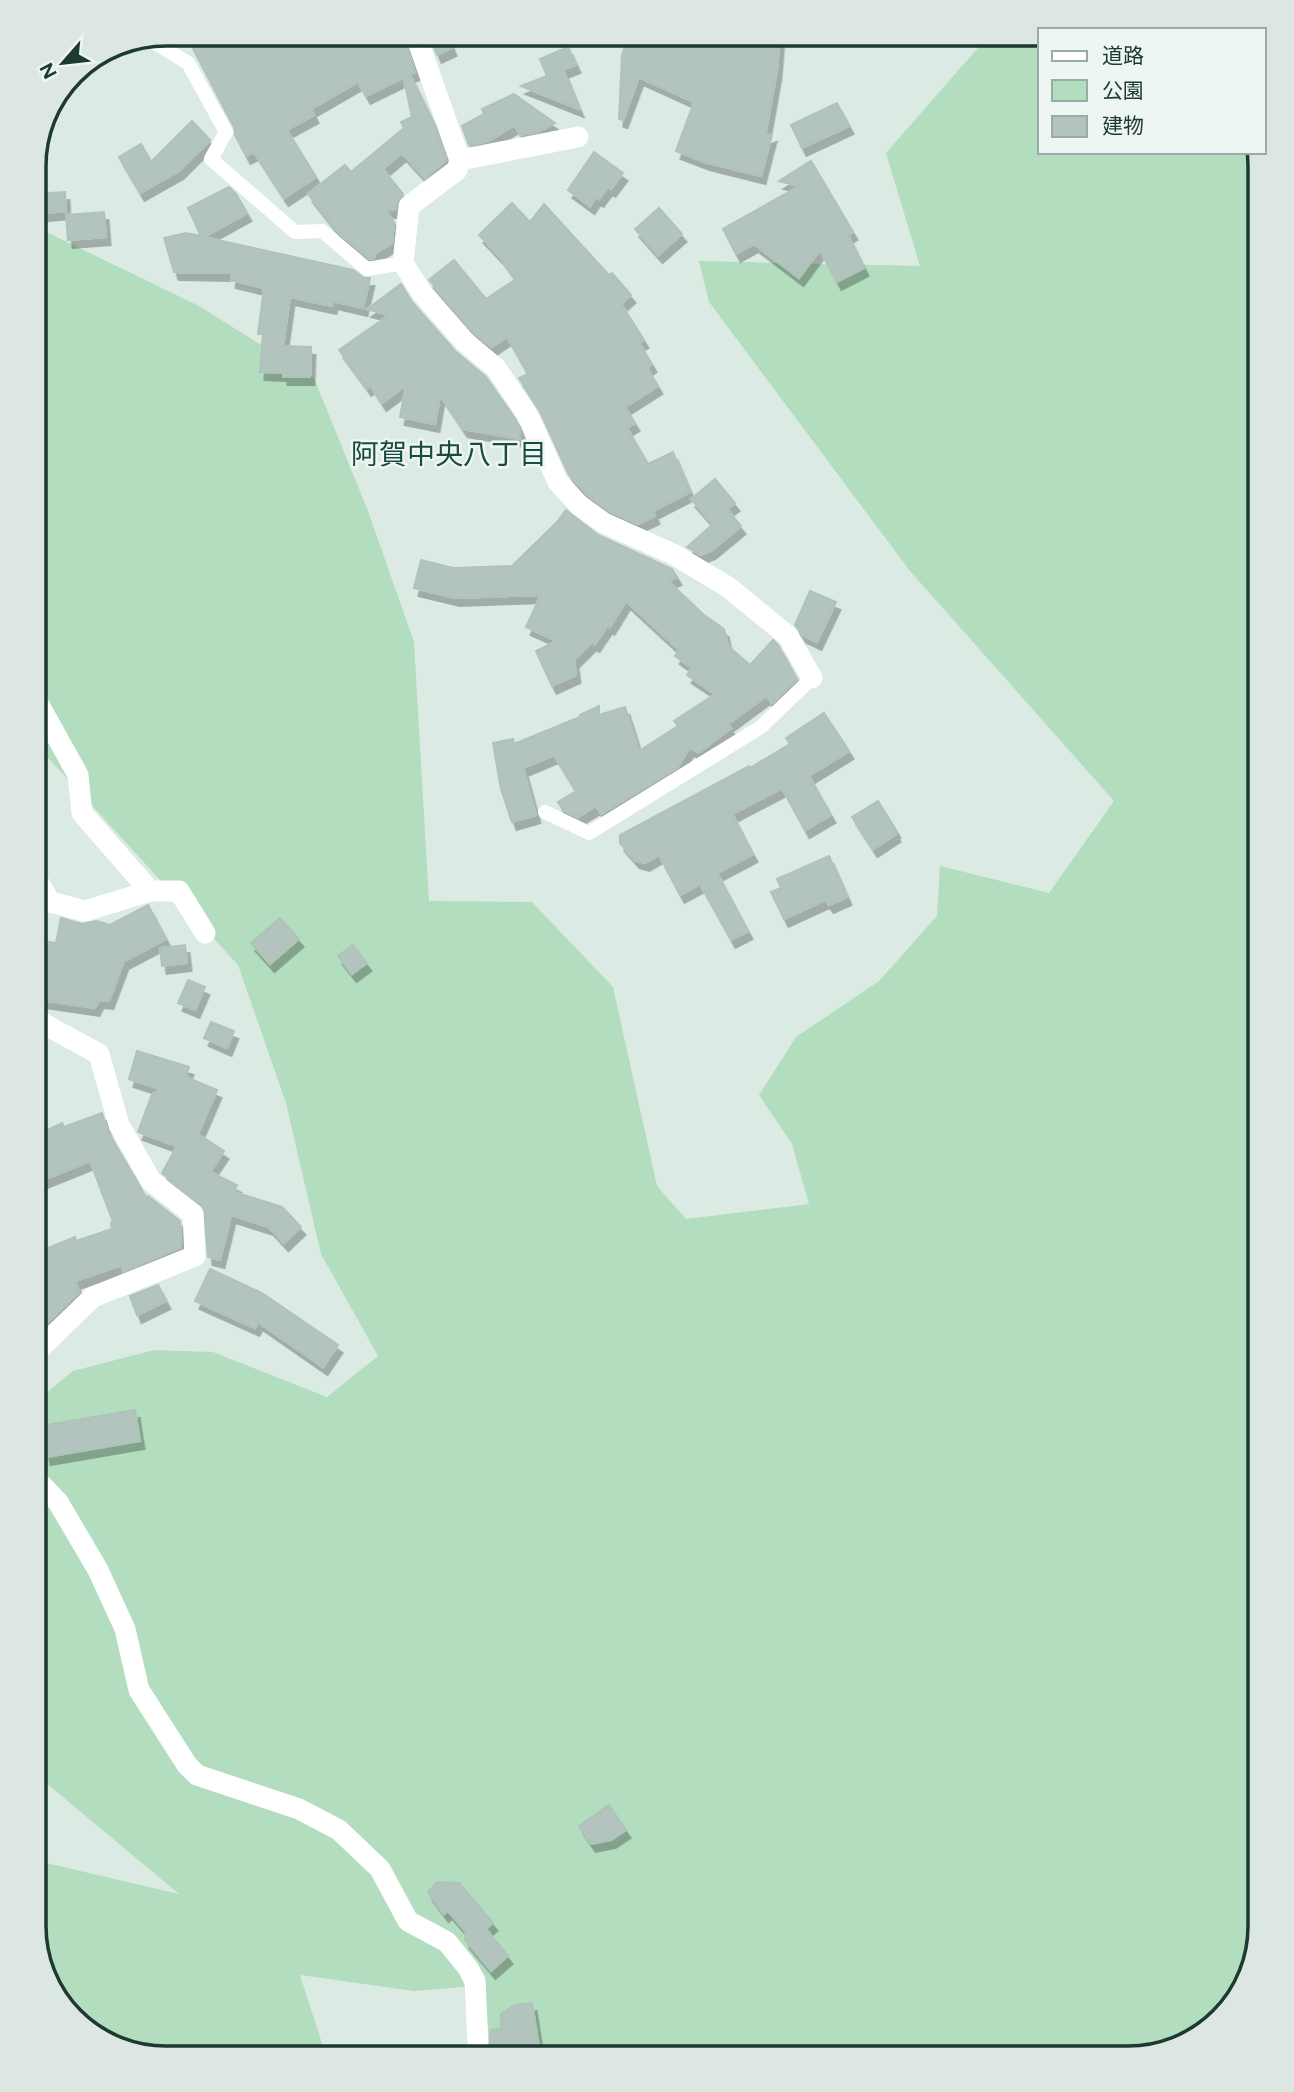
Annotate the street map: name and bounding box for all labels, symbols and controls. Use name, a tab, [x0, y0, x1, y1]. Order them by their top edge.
north arrow	[28, 28, 98, 98]
legend	[1038, 28, 1266, 154]
text: 道路	[1102, 43, 1144, 68]
text: N	[35, 59, 62, 83]
text: 公園	[1102, 78, 1144, 103]
text: 建物	[1102, 113, 1144, 138]
district label: 阿賀中央八丁目	[351, 437, 547, 471]

